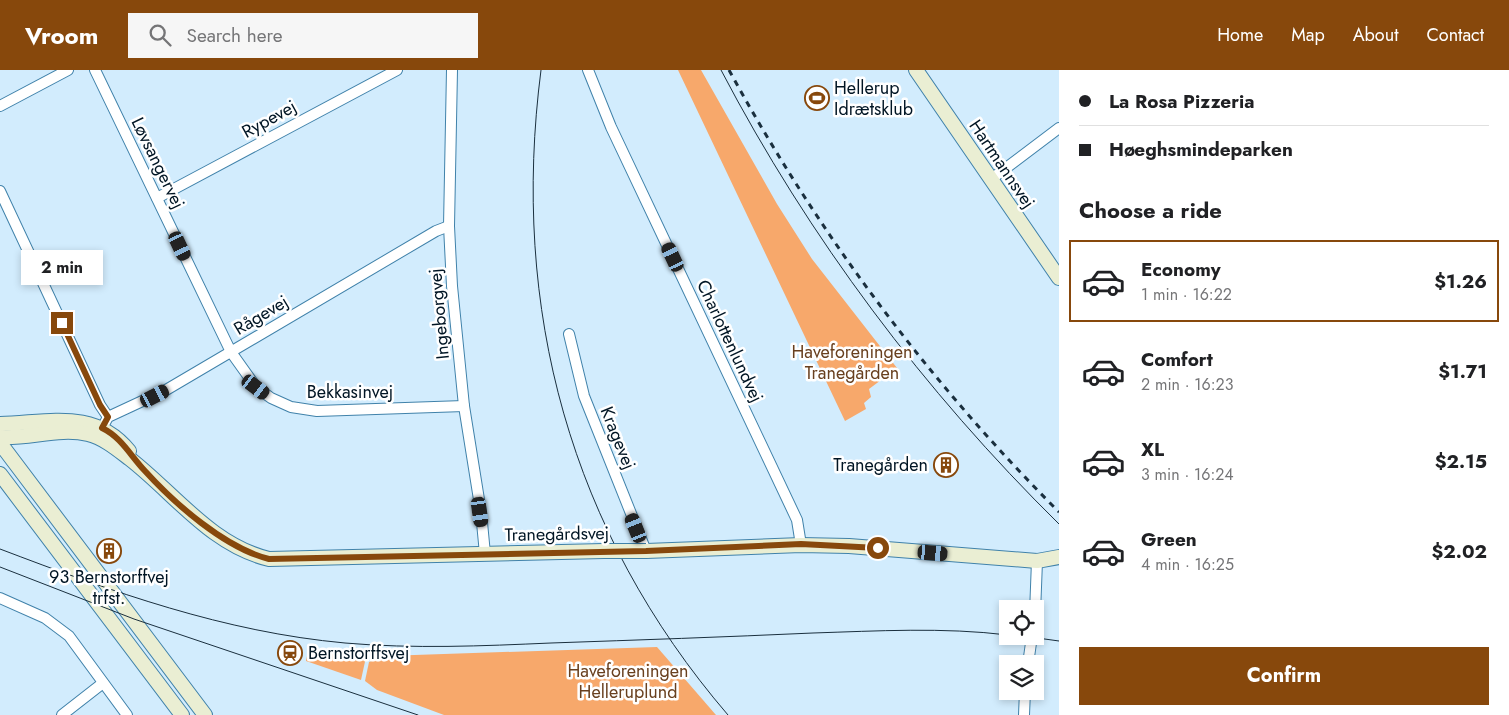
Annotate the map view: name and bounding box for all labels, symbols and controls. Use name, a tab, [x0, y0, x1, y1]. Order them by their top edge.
search box	[128, 13, 478, 58]
text: Vroom	[25, 18, 98, 53]
icon: search	[146, 21, 174, 49]
text: Search here	[186, 22, 283, 49]
text: Home	[1217, 22, 1263, 48]
text: Map	[1291, 22, 1325, 48]
text: About	[1353, 22, 1398, 48]
text: Contact	[1426, 22, 1484, 48]
place label: Hellerup Idrætsklub	[834, 75, 913, 122]
sports icon: Hellerup Idrætsklub	[804, 85, 830, 111]
text: La Rosa Pizzeria	[1109, 88, 1254, 115]
street label: Rypevej	[237, 93, 301, 145]
street label: Løvsangervej	[125, 113, 191, 213]
street label: Hartmannsvej	[963, 114, 1041, 214]
text: Høeghsmindeparken	[1109, 136, 1293, 163]
text: Choose a ride	[1079, 194, 1222, 226]
car	[166, 229, 193, 263]
car	[659, 240, 686, 274]
callout: 2 min	[21, 250, 103, 286]
text: 2 min	[41, 256, 83, 279]
text: Economy	[1141, 256, 1221, 283]
icon: car	[1081, 259, 1126, 304]
street label: Ingeborgvej	[422, 268, 456, 360]
text: $1.26	[1434, 268, 1487, 295]
street label: Charlottenlundvej	[690, 275, 770, 407]
text: 1 min · 16:22	[1141, 283, 1232, 306]
street label: Rågevej	[229, 289, 293, 341]
route end	[51, 312, 73, 334]
park label: Haveforeningen Tranegården	[791, 339, 913, 386]
text: Comfort	[1141, 346, 1213, 373]
icon: car	[1081, 349, 1126, 394]
text: $1.71	[1438, 358, 1487, 385]
car	[239, 372, 272, 402]
text: 2 min · 16:23	[1141, 373, 1233, 396]
street label: Bekkasinvej	[307, 379, 393, 405]
car	[138, 383, 171, 409]
street label: Kragevej	[594, 403, 642, 473]
text: XL	[1141, 436, 1164, 463]
icon: car	[1081, 439, 1126, 484]
text: $2.15	[1435, 448, 1487, 475]
place label: Tranegården	[833, 452, 928, 478]
building icon: Tranegården	[933, 452, 959, 478]
text: 3 min · 16:24	[1141, 463, 1234, 486]
car	[470, 496, 489, 528]
car	[623, 511, 648, 545]
street label: Tranegårdsvej	[505, 520, 609, 548]
text: Green	[1141, 526, 1197, 553]
icon: car	[1081, 529, 1126, 574]
route start	[867, 537, 889, 559]
building icon: 93 Bernstorffvej trfst.	[96, 538, 122, 564]
text: $2.02	[1432, 538, 1487, 565]
car	[917, 544, 948, 562]
text: 4 min · 16:25	[1141, 553, 1234, 576]
place label: 93 Bernstorffvej trfst.	[49, 564, 169, 611]
map controls	[999, 600, 1044, 700]
button: locate	[999, 600, 1044, 645]
station icon: Bernstorffsvej	[277, 640, 303, 666]
place label: Bernstorffsvej	[308, 640, 409, 666]
button: Confirm	[1079, 647, 1489, 705]
button: layers	[999, 655, 1044, 700]
park label: Haveforeningen Helleruplund	[567, 658, 689, 705]

